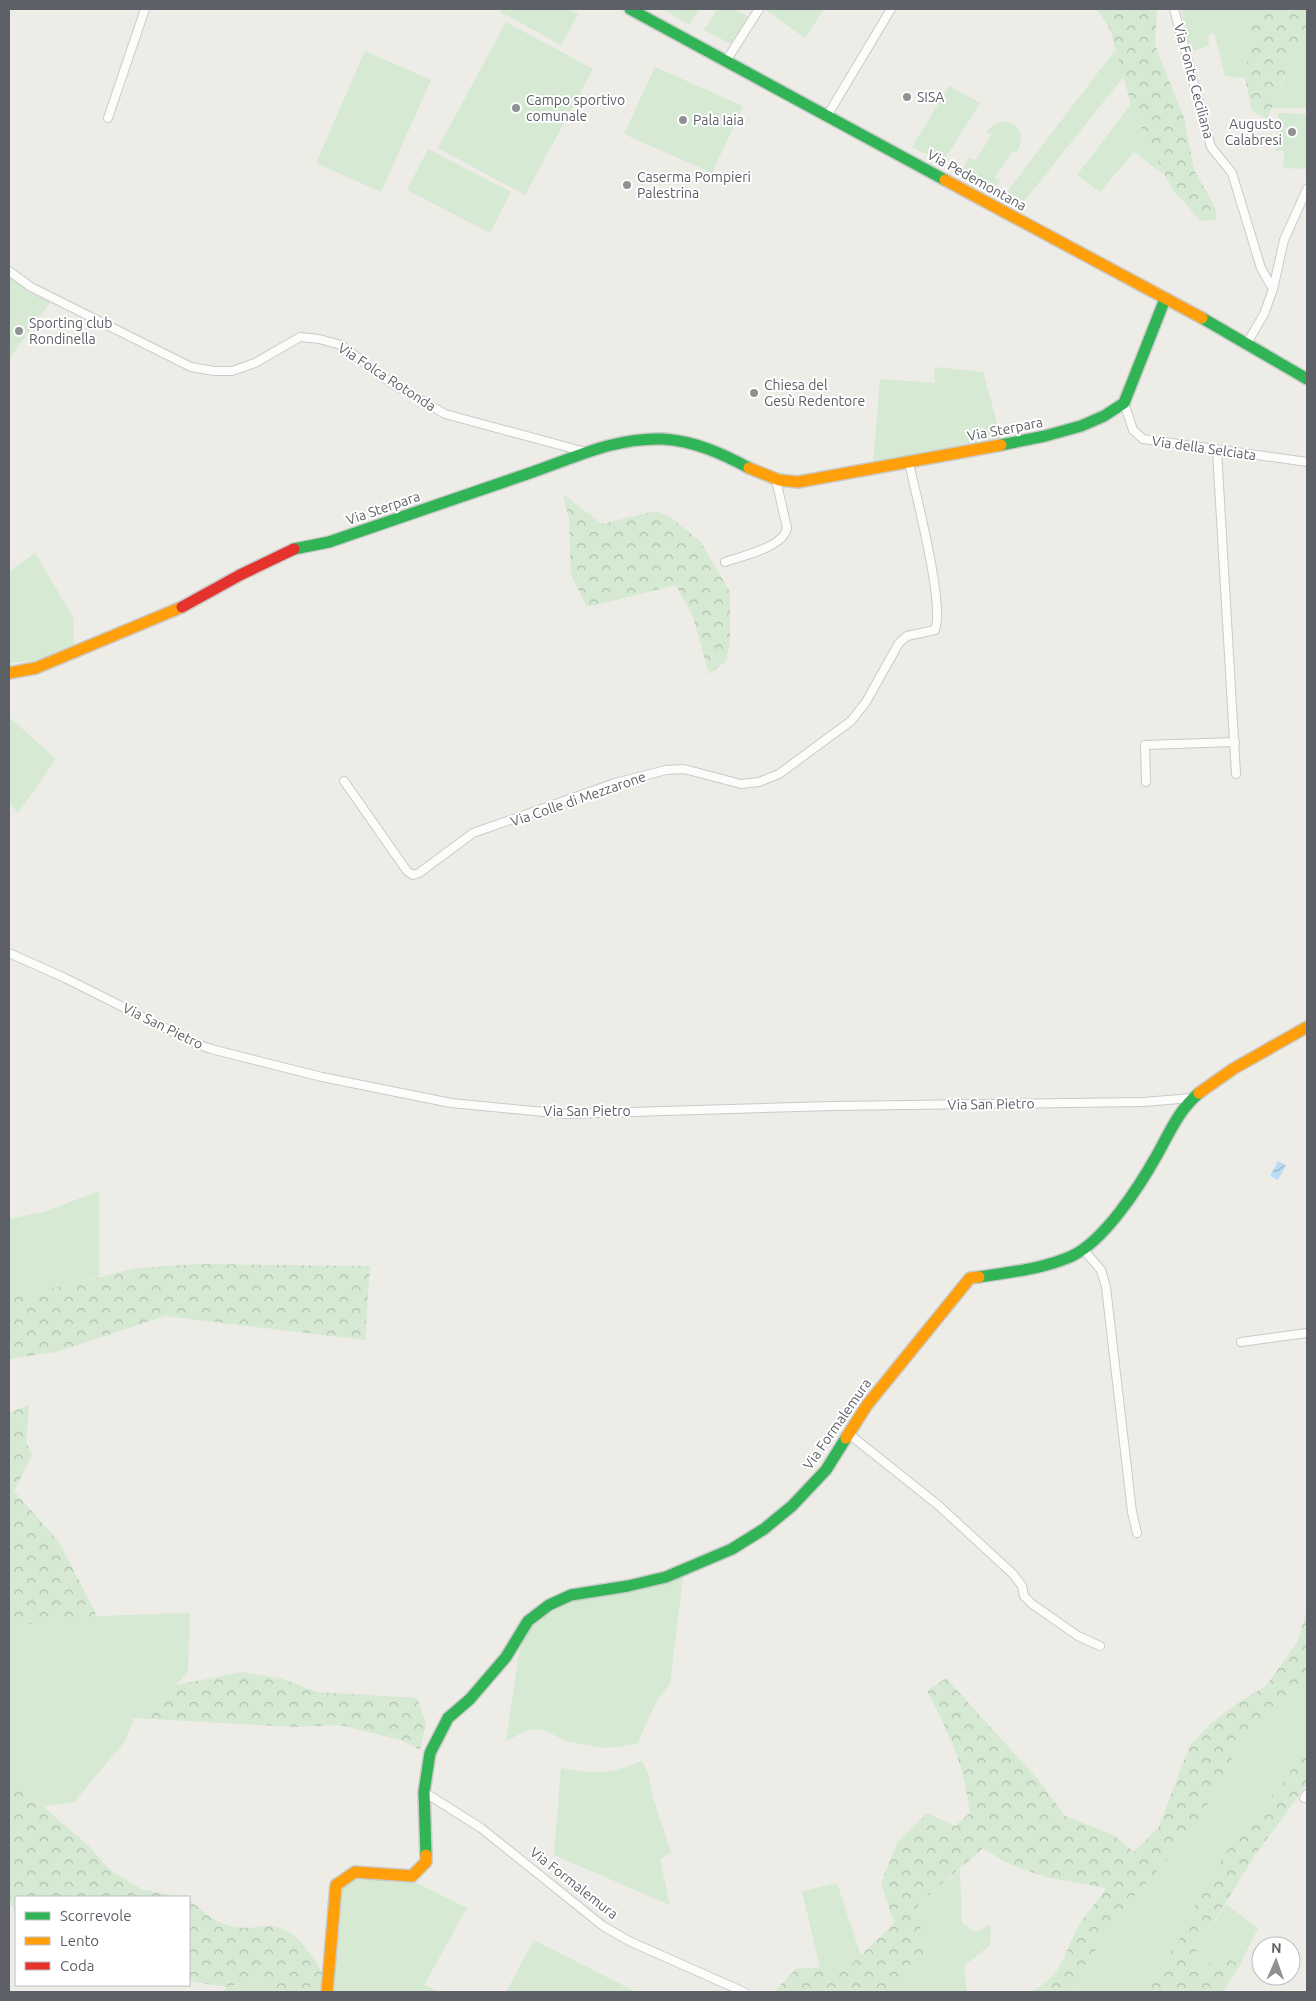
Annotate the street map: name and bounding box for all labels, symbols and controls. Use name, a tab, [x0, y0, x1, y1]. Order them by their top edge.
street label: Via Fonte Ceciliana	[1171, 22, 1217, 140]
place label: SISA	[917, 89, 944, 105]
marker: SISA	[901, 91, 913, 103]
place label: Campo sportivo comunale	[526, 92, 625, 124]
marker: Campo sportivo comunale	[510, 102, 522, 114]
place label: Pala Iaia	[693, 112, 744, 128]
marker: Pala Iaia	[677, 114, 689, 126]
place label: Augusto Calabresi	[1225, 116, 1282, 148]
marker: Augusto Calabresi	[1286, 126, 1298, 138]
street label: Via Pedemontana	[925, 146, 1029, 214]
place label: Caserma Pompieri Palestrina	[637, 169, 751, 201]
marker: Caserma Pompieri Palestrina	[621, 179, 633, 191]
place label: Sporting club Rondinella	[29, 315, 113, 347]
marker: Sporting club Rondinella	[13, 325, 25, 337]
street label: Via Folca Rotonda	[335, 339, 439, 415]
place label: Chiesa del Gesù Redentore	[764, 377, 865, 409]
marker: Chiesa del Gesù Redentore	[748, 387, 760, 399]
street label: Via Sterpara	[966, 414, 1044, 444]
street label: Via della Selciata	[1151, 433, 1257, 463]
street label: Via Sterpara	[344, 488, 422, 528]
street label: Via Colle di Mezzarone	[508, 768, 648, 830]
street label: Via San Pietro	[120, 1000, 206, 1052]
street label: Via San Pietro	[947, 1095, 1035, 1113]
street label: Via San Pietro	[543, 1103, 631, 1119]
street label: Via Formalemura	[800, 1375, 874, 1473]
street label: Via Formalemura	[527, 1844, 621, 1922]
legend	[15, 1896, 190, 1986]
text: Scorrevole	[60, 1907, 131, 1924]
text: Lento	[60, 1932, 99, 1949]
north arrow	[1251, 1936, 1301, 1986]
text: N	[1271, 1940, 1282, 1956]
text: Coda	[60, 1957, 94, 1974]

